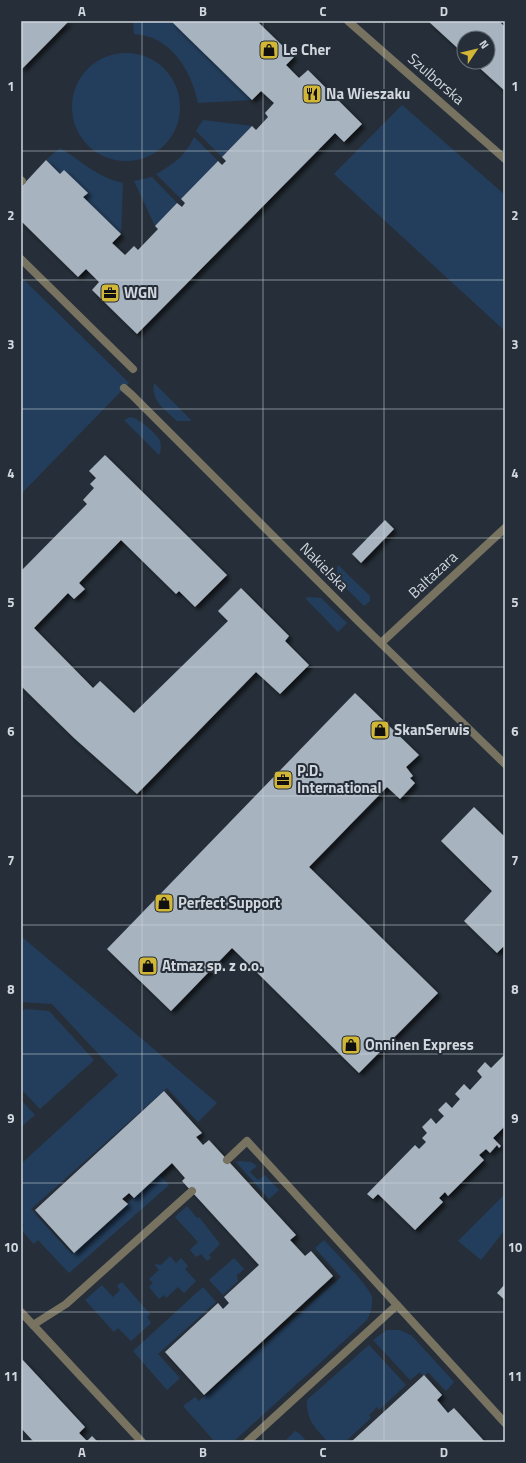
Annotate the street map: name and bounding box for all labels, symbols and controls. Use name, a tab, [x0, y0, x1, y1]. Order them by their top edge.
text: A	[78, 1, 86, 21]
text: B	[199, 1, 207, 21]
text: C	[319, 1, 327, 21]
text: D	[440, 1, 448, 21]
north arrow	[456, 30, 496, 70]
text: N	[475, 37, 493, 52]
place label: Le Cher	[283, 38, 331, 61]
shop icon: Le Cher	[258, 39, 280, 61]
street label: Szulborska	[403, 47, 470, 110]
text: 1	[7, 76, 15, 96]
text: 1	[511, 76, 519, 96]
place label: Na Wieszaku	[326, 82, 410, 105]
restaurant icon: Na Wieszaku	[301, 83, 323, 105]
text: 2	[7, 205, 15, 225]
text: 2	[511, 205, 519, 225]
place label: WGN	[124, 281, 158, 304]
office icon: WGN	[99, 282, 121, 304]
text: 3	[7, 334, 15, 354]
text: 3	[511, 334, 519, 354]
text: 4	[7, 463, 15, 483]
text: 4	[511, 463, 519, 483]
street label: Nakielska	[295, 537, 354, 597]
street label: Baltazara	[403, 545, 463, 604]
text: 5	[7, 592, 15, 612]
text: 5	[511, 592, 519, 612]
place label: SkanSerwis	[394, 718, 470, 741]
shop icon: SkanSerwis	[369, 719, 391, 741]
text: 6	[7, 721, 15, 741]
text: 6	[511, 721, 519, 741]
place label: P.D. International	[297, 759, 382, 799]
office icon: P.D. International	[272, 769, 294, 791]
text: 7	[7, 850, 15, 870]
text: 7	[511, 850, 519, 870]
place label: Perfect Support	[178, 891, 281, 914]
shop icon: Perfect Support	[153, 892, 175, 914]
place label: Atmaz sp. z o.o.	[162, 954, 263, 977]
shop icon: Atmaz sp. z o.o.	[137, 955, 159, 977]
text: 8	[7, 979, 15, 999]
text: 8	[511, 979, 519, 999]
place label: Onninen Express	[365, 1033, 474, 1056]
shop icon: Onninen Express	[340, 1034, 362, 1056]
text: 9	[7, 1108, 15, 1128]
text: 9	[511, 1108, 519, 1128]
text: 10	[4, 1237, 18, 1257]
text: 10	[508, 1237, 522, 1257]
text: 11	[4, 1366, 18, 1386]
text: 11	[508, 1366, 522, 1386]
text: A	[78, 1442, 86, 1462]
text: B	[199, 1442, 207, 1462]
text: C	[319, 1442, 327, 1462]
text: D	[440, 1442, 448, 1462]

